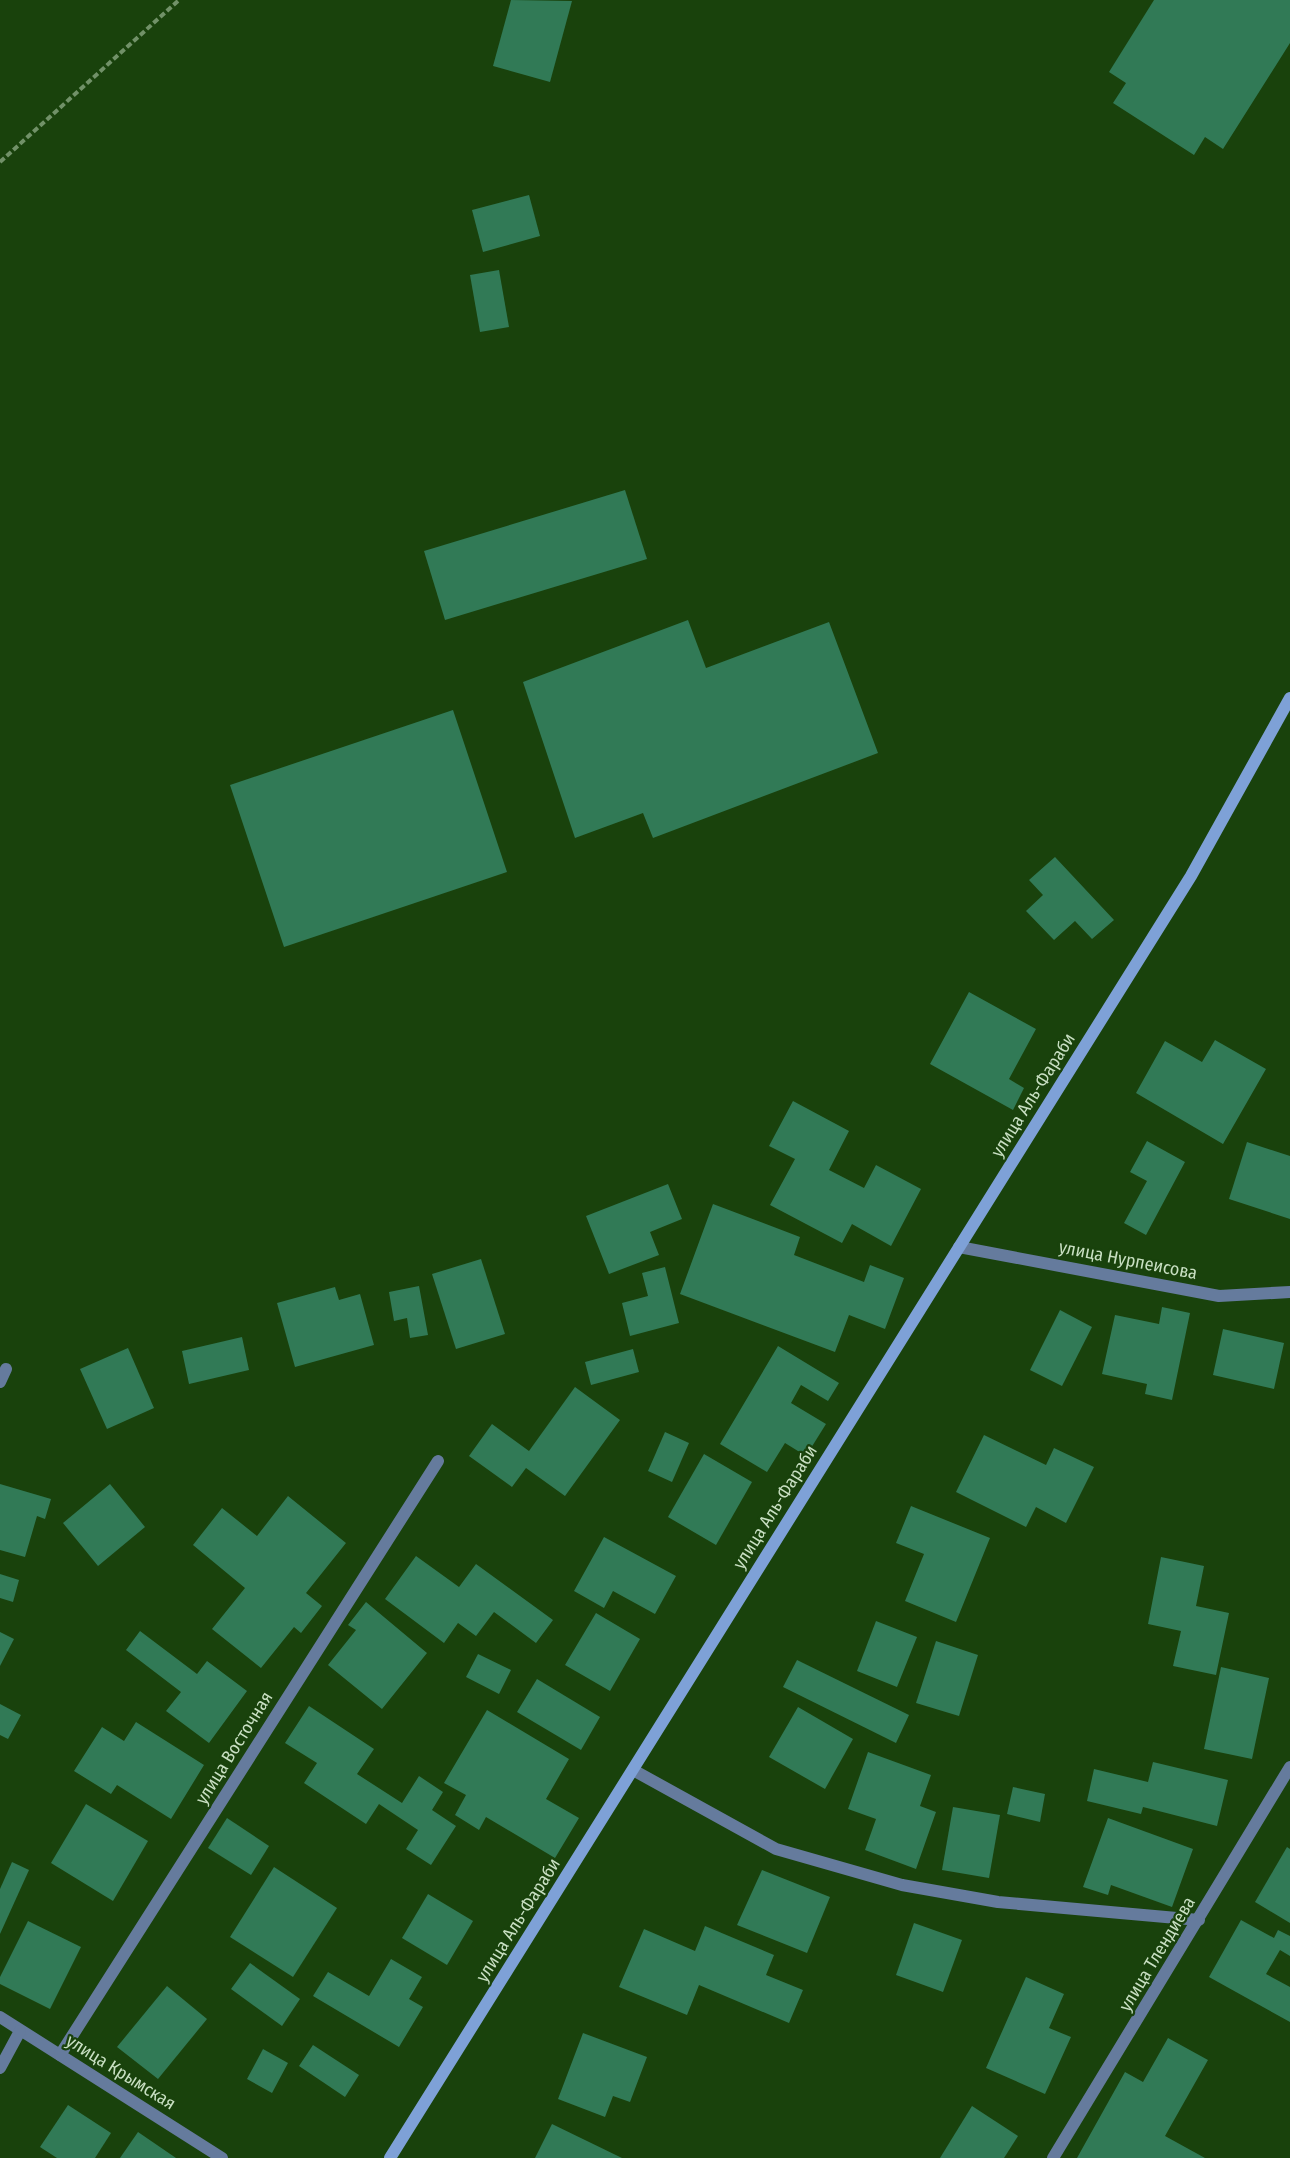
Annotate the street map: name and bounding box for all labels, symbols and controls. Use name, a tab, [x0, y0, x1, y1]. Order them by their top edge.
street label: улица Аль-Фараби	[986, 1029, 1080, 1161]
street label: улица Нурпеисова	[1057, 1236, 1199, 1284]
street label: улица Аль-Фараби	[728, 1441, 822, 1573]
street label: улица Восточная	[191, 1688, 277, 1808]
street label: улица Аль-Фараби	[471, 1854, 565, 1986]
street label: улица Тлендиева	[1114, 1893, 1200, 2015]
street label: улица Крымская	[62, 2030, 180, 2114]

